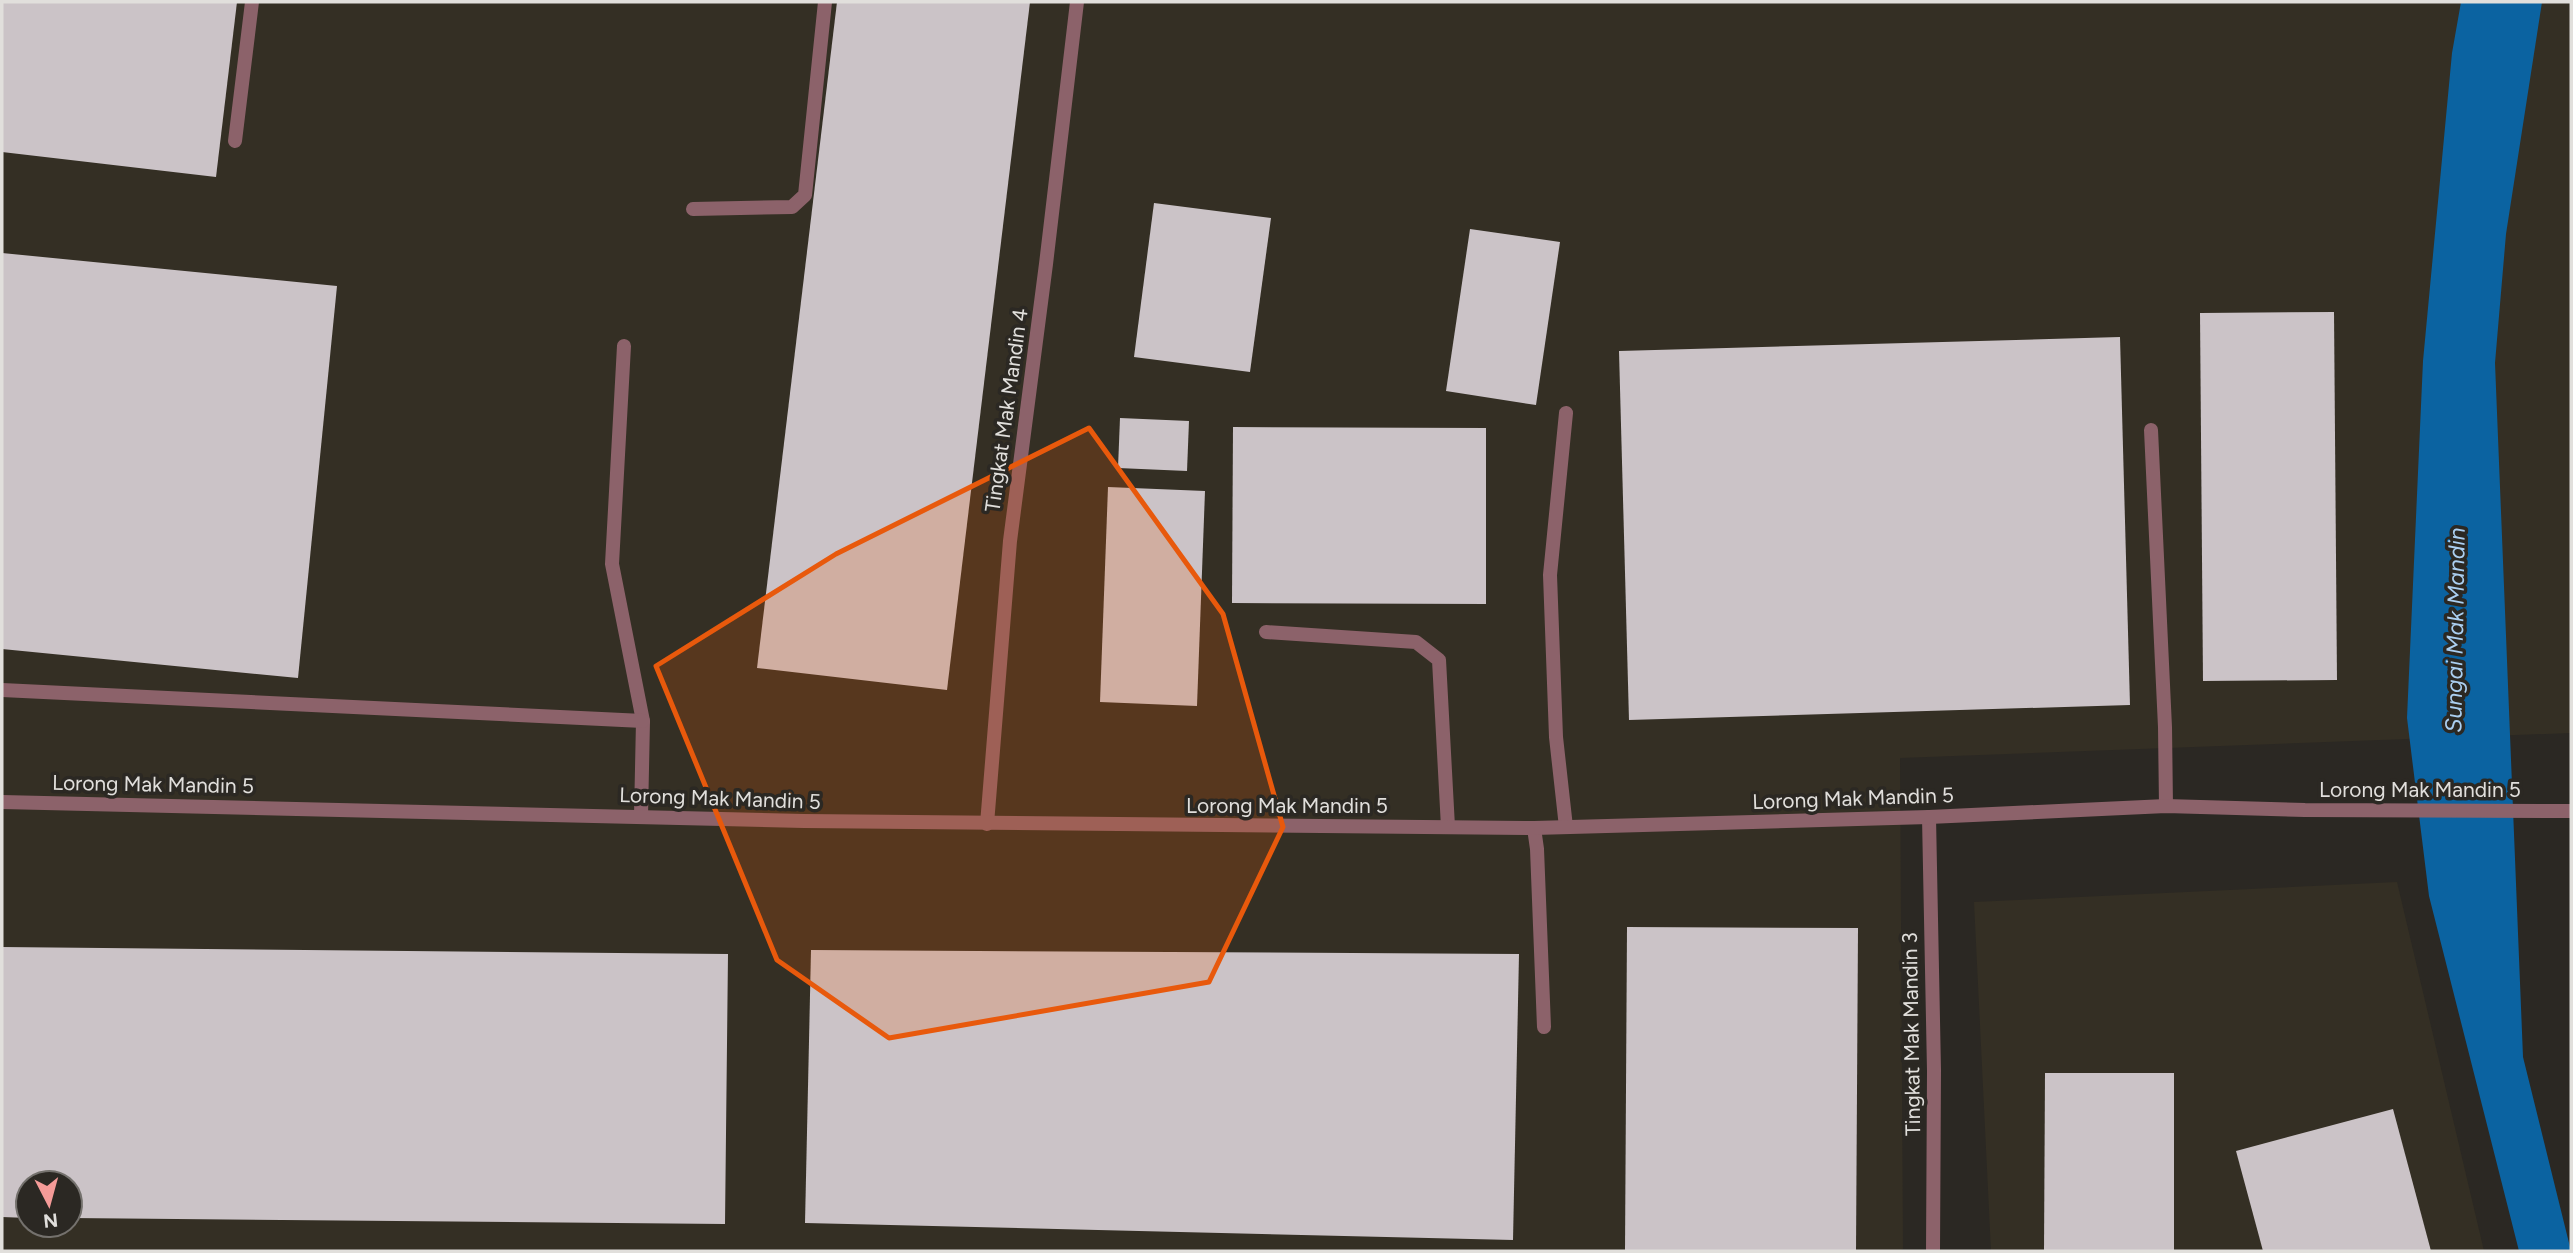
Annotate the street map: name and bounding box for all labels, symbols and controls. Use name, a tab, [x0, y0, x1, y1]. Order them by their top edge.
street label: Tingkat Mak Mandin 4	[979, 307, 1033, 513]
water label: Sungai Mak Mandin	[2439, 527, 2471, 733]
street label: Lorong Mak Mandin 5	[52, 770, 254, 798]
street label: Lorong Mak Mandin 5	[2319, 777, 2521, 802]
street label: Lorong Mak Mandin 5	[619, 782, 821, 814]
street label: Lorong Mak Mandin 5	[1752, 782, 1954, 814]
street label: Lorong Mak Mandin 5	[1186, 793, 1388, 818]
street label: Tingkat Mak Mandin 3	[1897, 932, 1925, 1136]
north arrow	[14, 1169, 84, 1239]
text: N	[42, 1208, 59, 1233]

